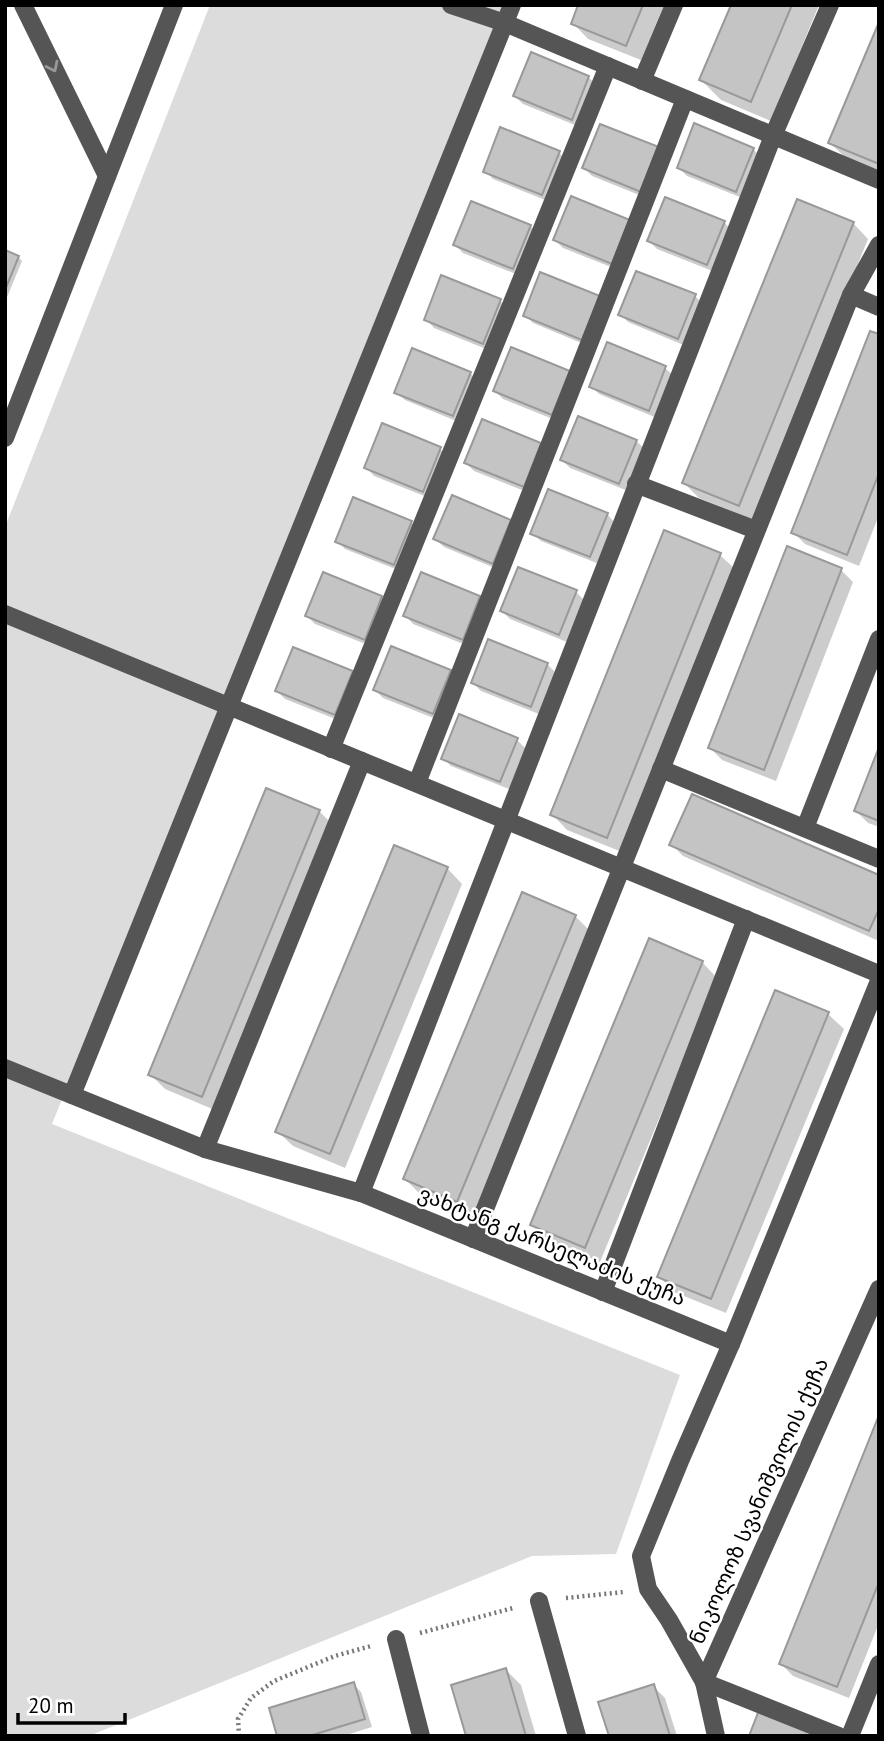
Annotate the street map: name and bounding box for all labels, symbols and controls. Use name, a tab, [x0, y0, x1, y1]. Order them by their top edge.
one-way arrow	[45, 60, 59, 72]
street label: ვახტანგ ქარსელაძის ქუჩა	[415, 1179, 690, 1312]
street label: ნიკოლოზ სვანიშვილის ქუჩა	[683, 1353, 834, 1648]
scale bar	[18, 1682, 124, 1726]
text: 20 m	[28, 1692, 74, 1719]

